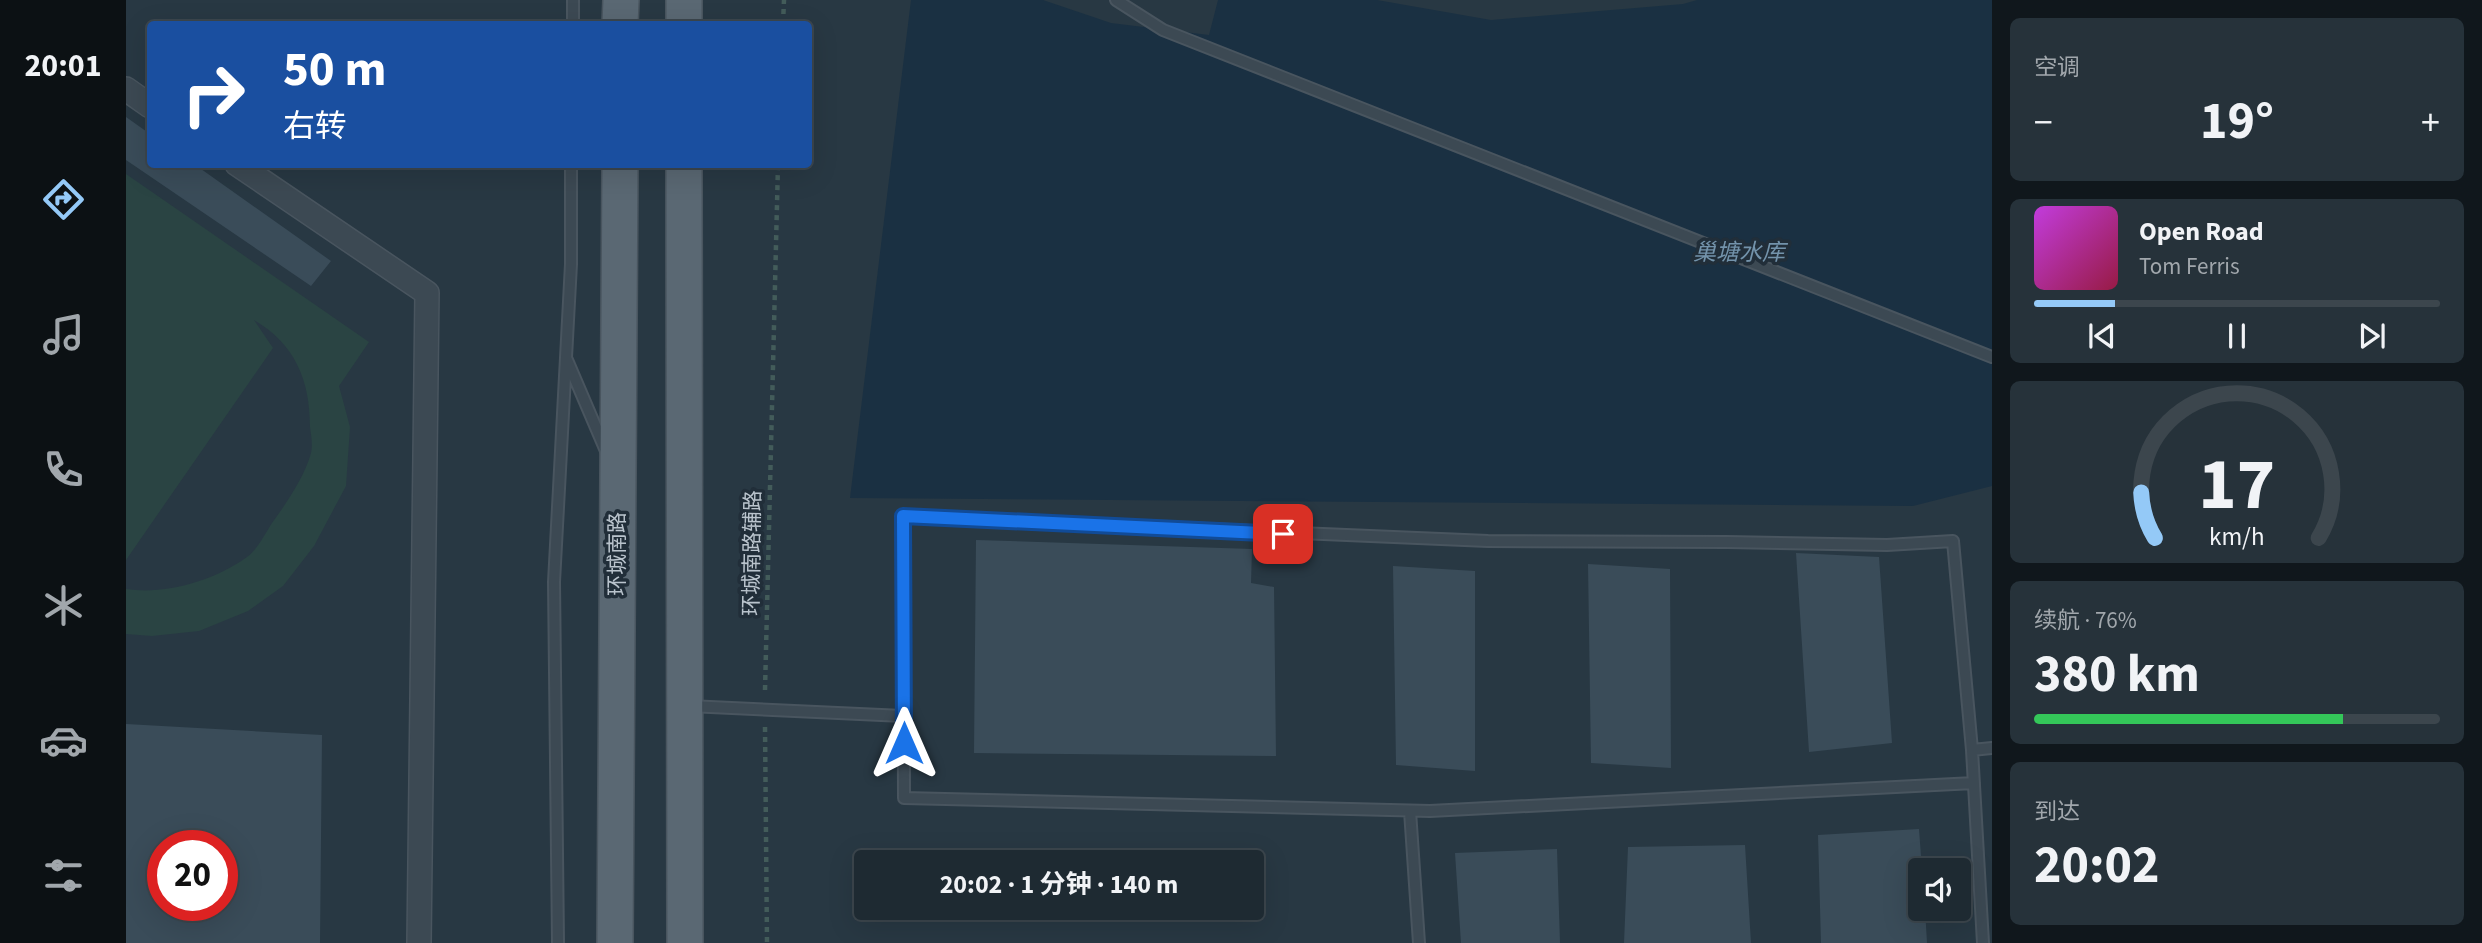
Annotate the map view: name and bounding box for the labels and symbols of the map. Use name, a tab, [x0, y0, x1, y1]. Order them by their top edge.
water label: 巢塘水库	[1693, 236, 1789, 269]
street label: 环城南路辅路	[736, 490, 768, 616]
pin	[1253, 504, 1313, 564]
street label: 环城南路	[602, 512, 632, 596]
position arrow	[867, 706, 941, 780]
speed limit sign: 20	[147, 830, 238, 921]

